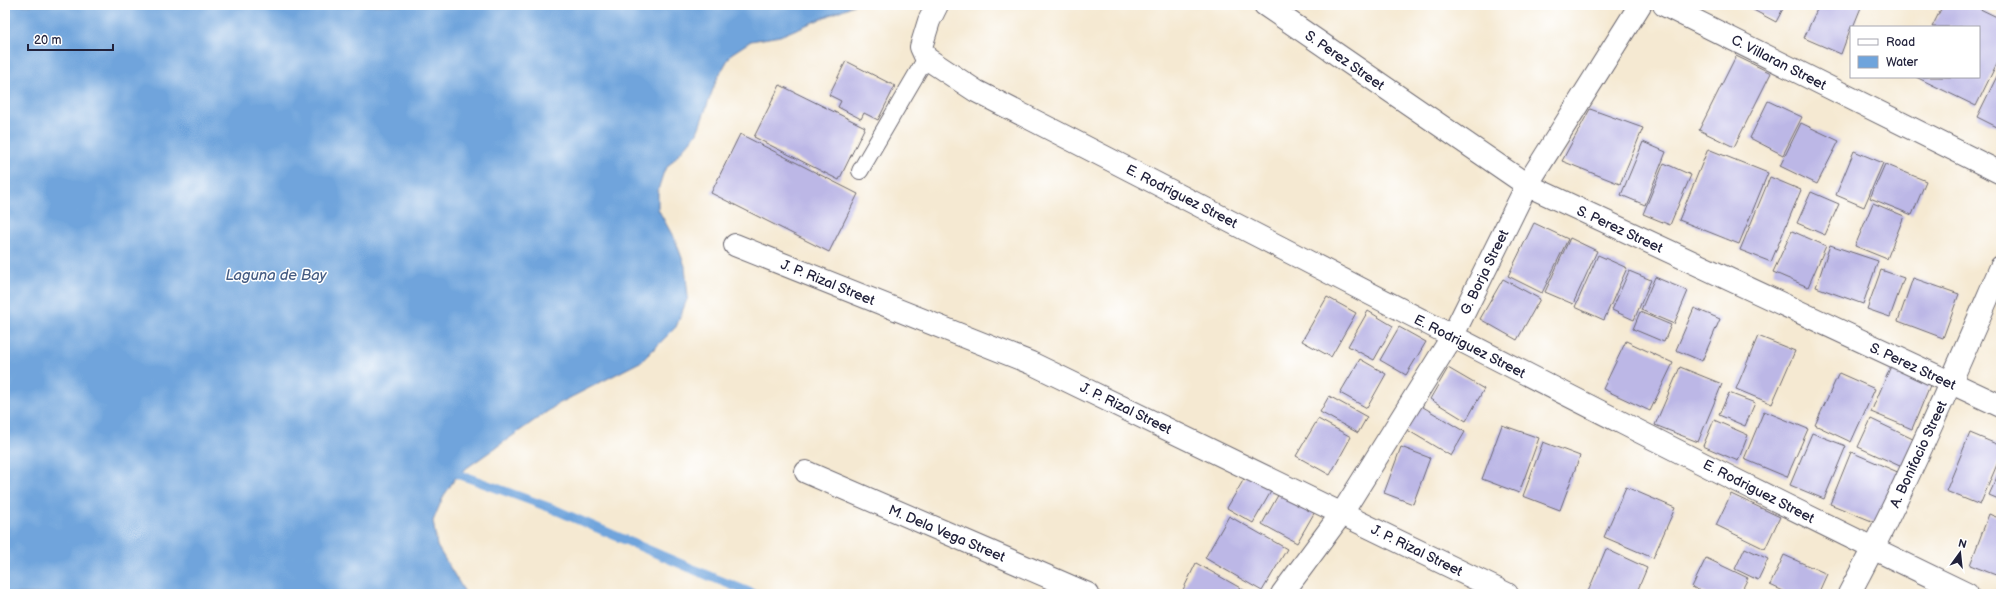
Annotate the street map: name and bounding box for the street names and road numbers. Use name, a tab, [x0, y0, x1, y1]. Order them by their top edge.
street label: S. Perez Street	[1302, 27, 1388, 94]
street label: C. Villaran Street	[1728, 31, 1830, 94]
street label: E. Rodriguez Street	[1123, 161, 1241, 232]
street label: S. Perez Street	[1574, 202, 1666, 257]
street label: G. Borja Street	[1456, 226, 1513, 318]
street label: J. P. Rizal Street	[778, 256, 878, 309]
street label: E. Rodriguez Street	[1411, 311, 1529, 382]
street label: S. Perez Street	[1867, 339, 1959, 394]
street label: J. P. Rizal Street	[1077, 379, 1175, 438]
street label: A. Bonifacio Street	[1886, 397, 1951, 510]
street label: E. Rodriguez Street	[1700, 456, 1818, 527]
street label: M. Dela Vega Street	[886, 501, 1008, 566]
street label: J. P. Rizal Street	[1368, 521, 1466, 580]

